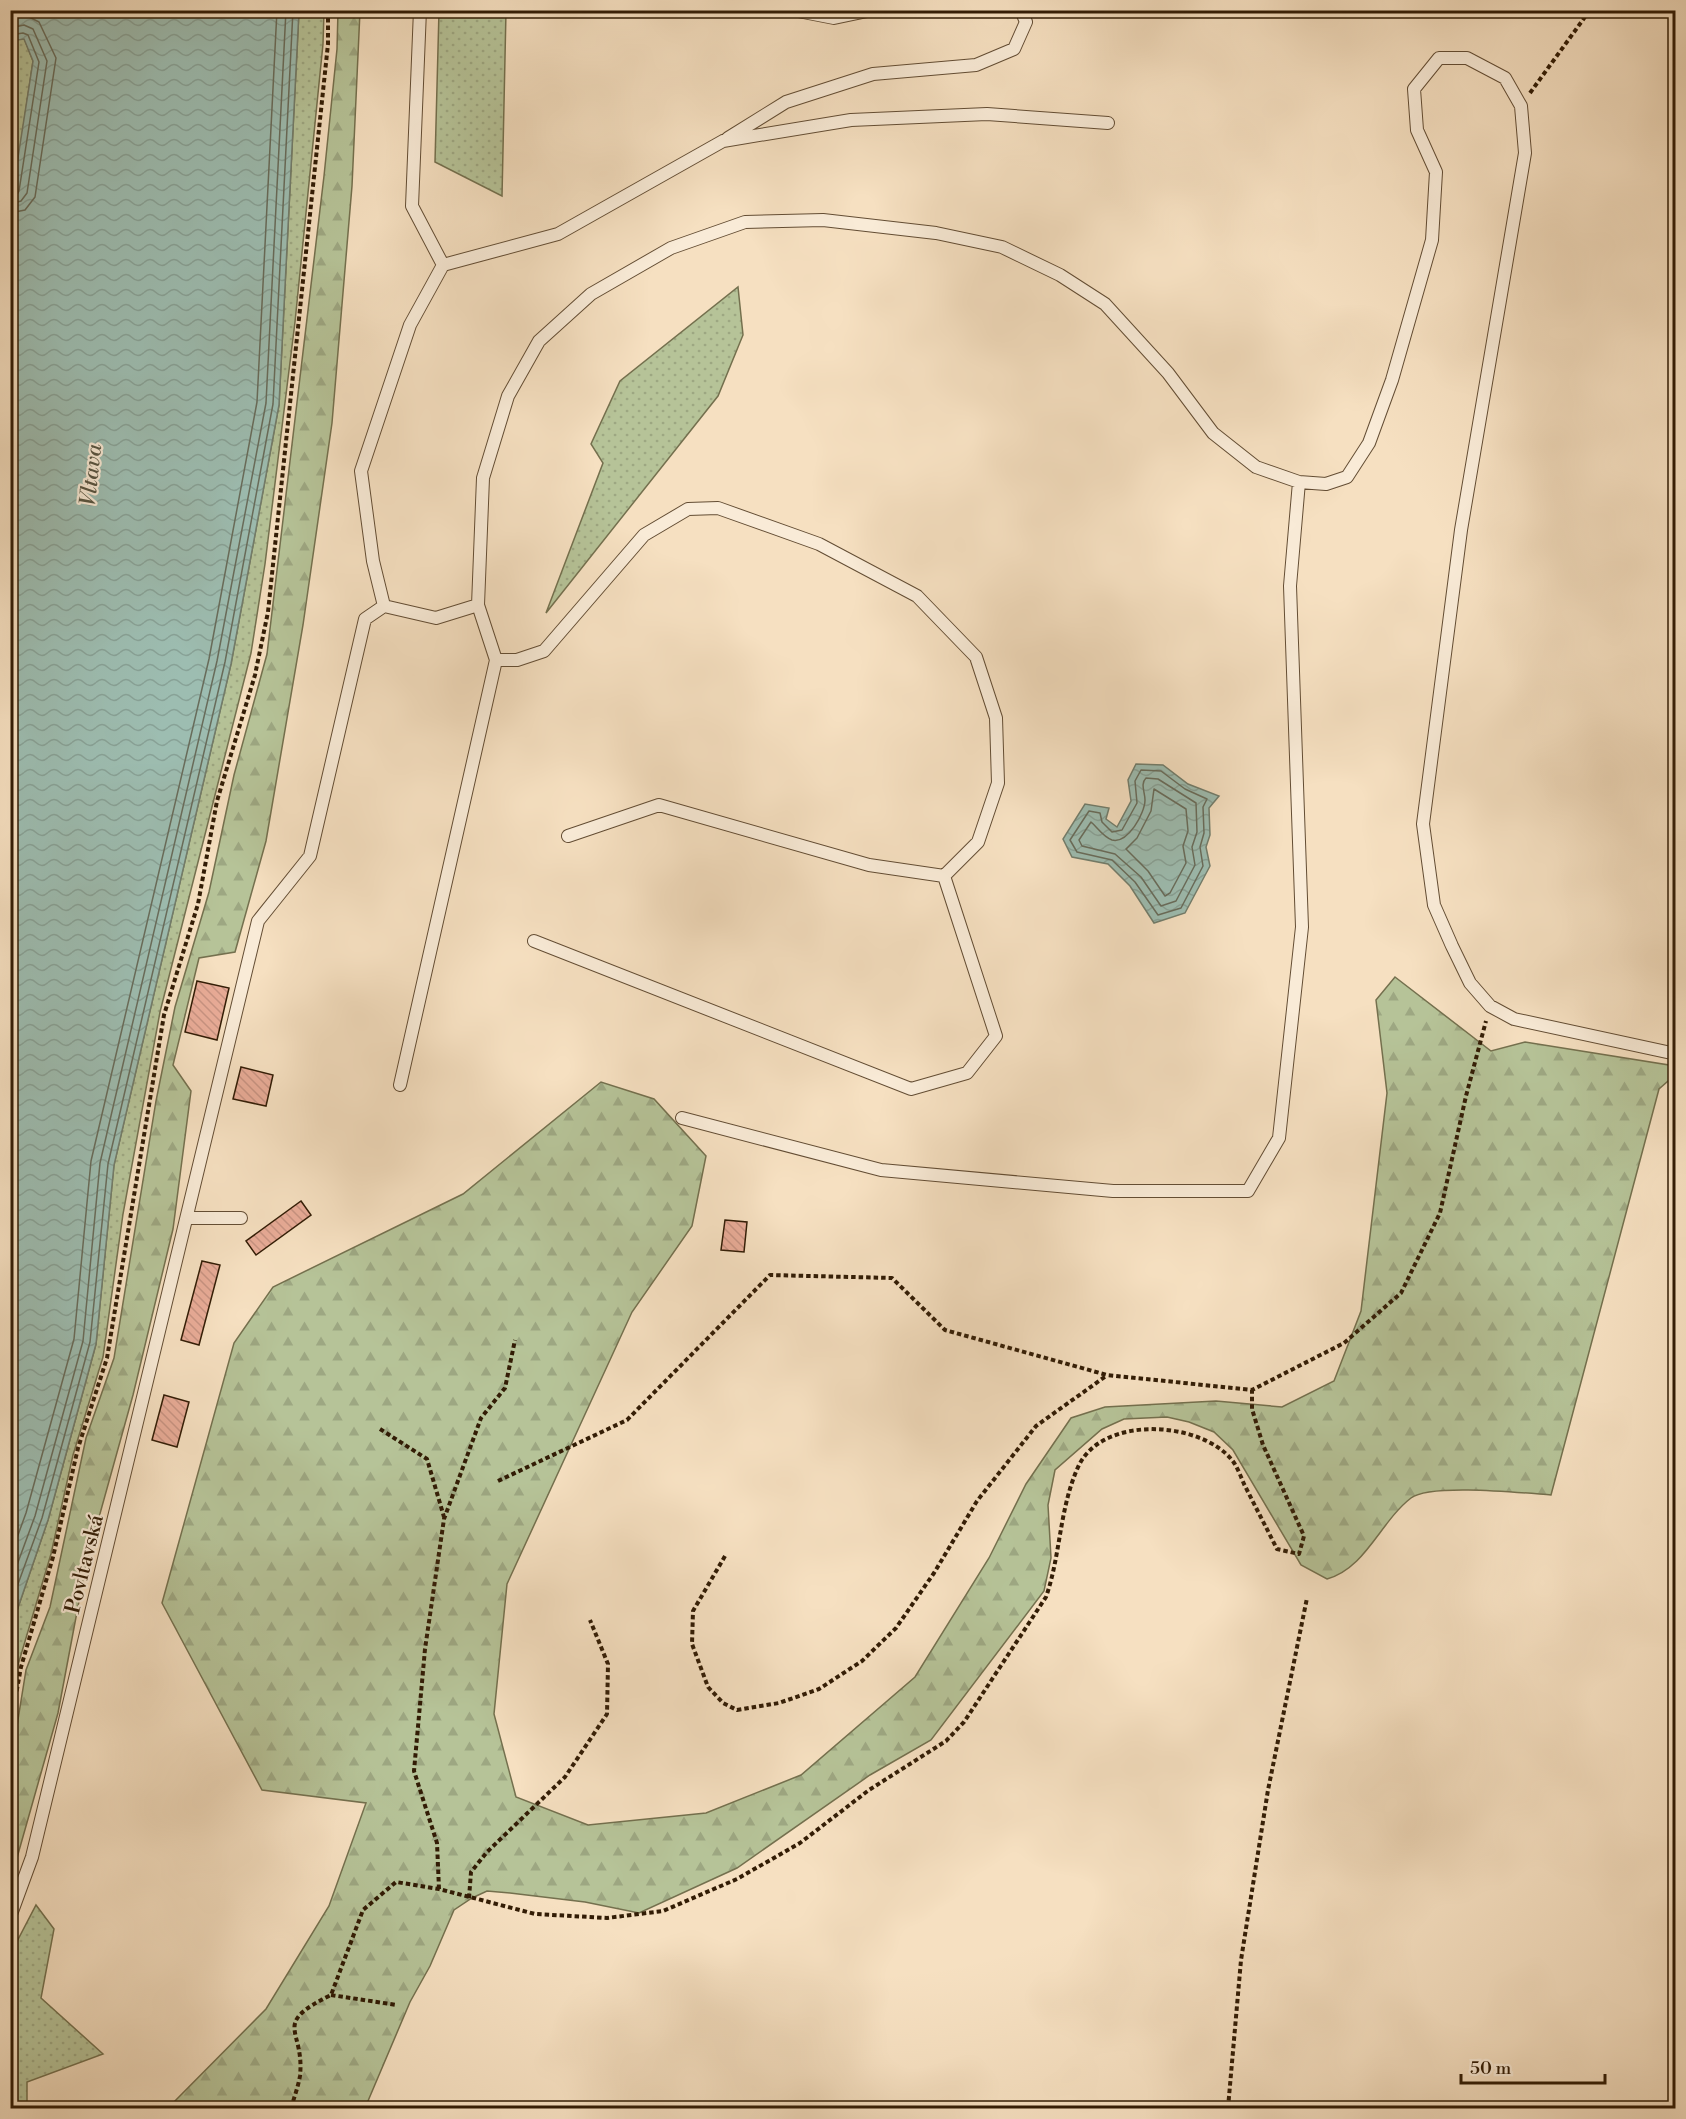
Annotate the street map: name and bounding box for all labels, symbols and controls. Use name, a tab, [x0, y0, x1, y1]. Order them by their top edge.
water label: Vltava	[75, 442, 108, 507]
street label: Povltavská	[60, 1512, 110, 1616]
scale bar	[1461, 2047, 1605, 2085]
text: 50 m	[1470, 2057, 1512, 2080]

